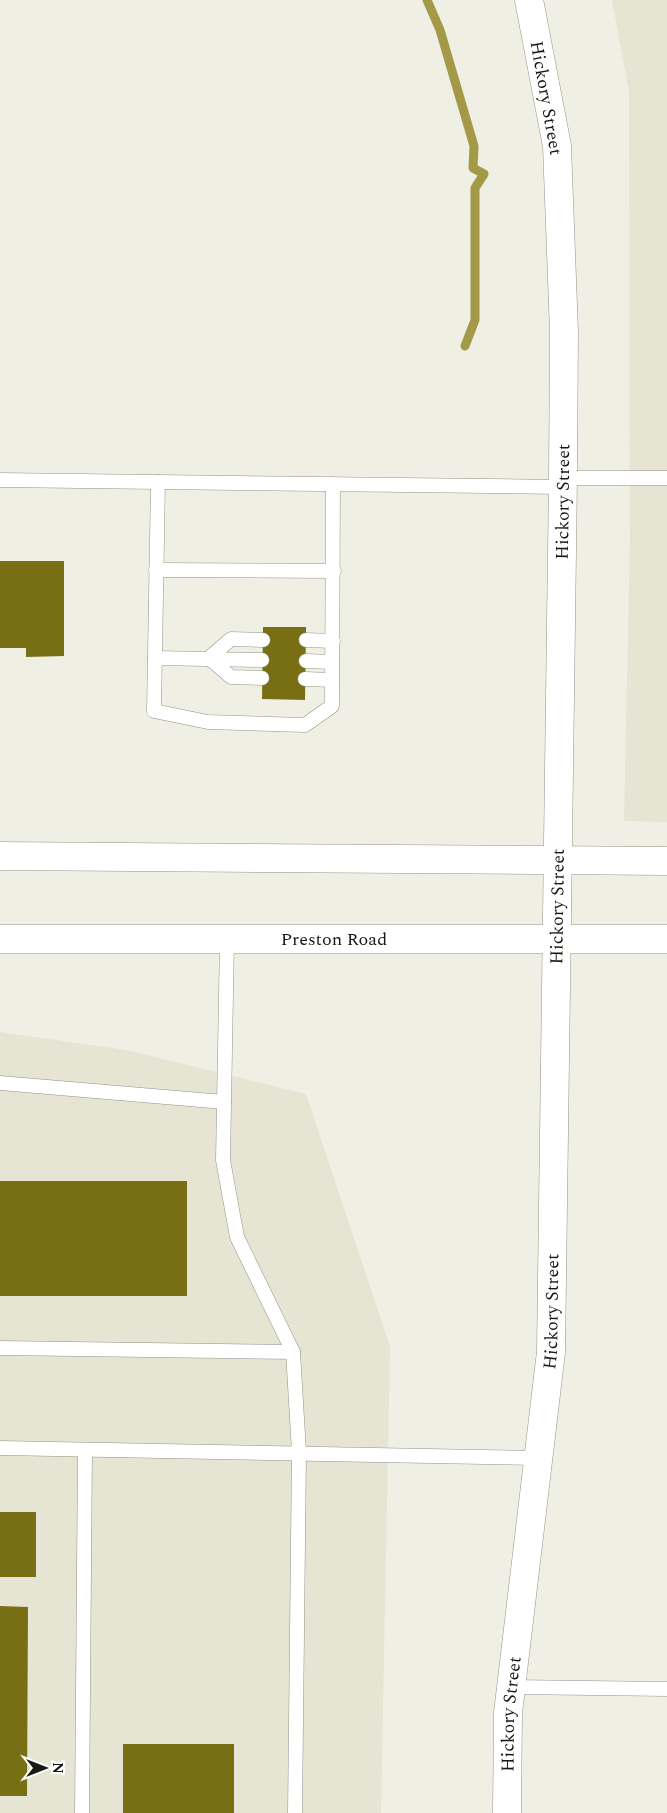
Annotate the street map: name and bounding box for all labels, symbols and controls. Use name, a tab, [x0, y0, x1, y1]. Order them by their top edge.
street label: Hickory Street	[523, 39, 569, 157]
street label: Hickory Street	[548, 444, 577, 560]
street label: Hickory Street	[543, 848, 571, 965]
street label: Preston Road	[281, 926, 387, 953]
street label: Hickory Street	[536, 1253, 566, 1371]
street label: Hickory Street	[494, 1655, 528, 1772]
north arrow	[20, 1743, 70, 1793]
text: N	[47, 1762, 68, 1774]

